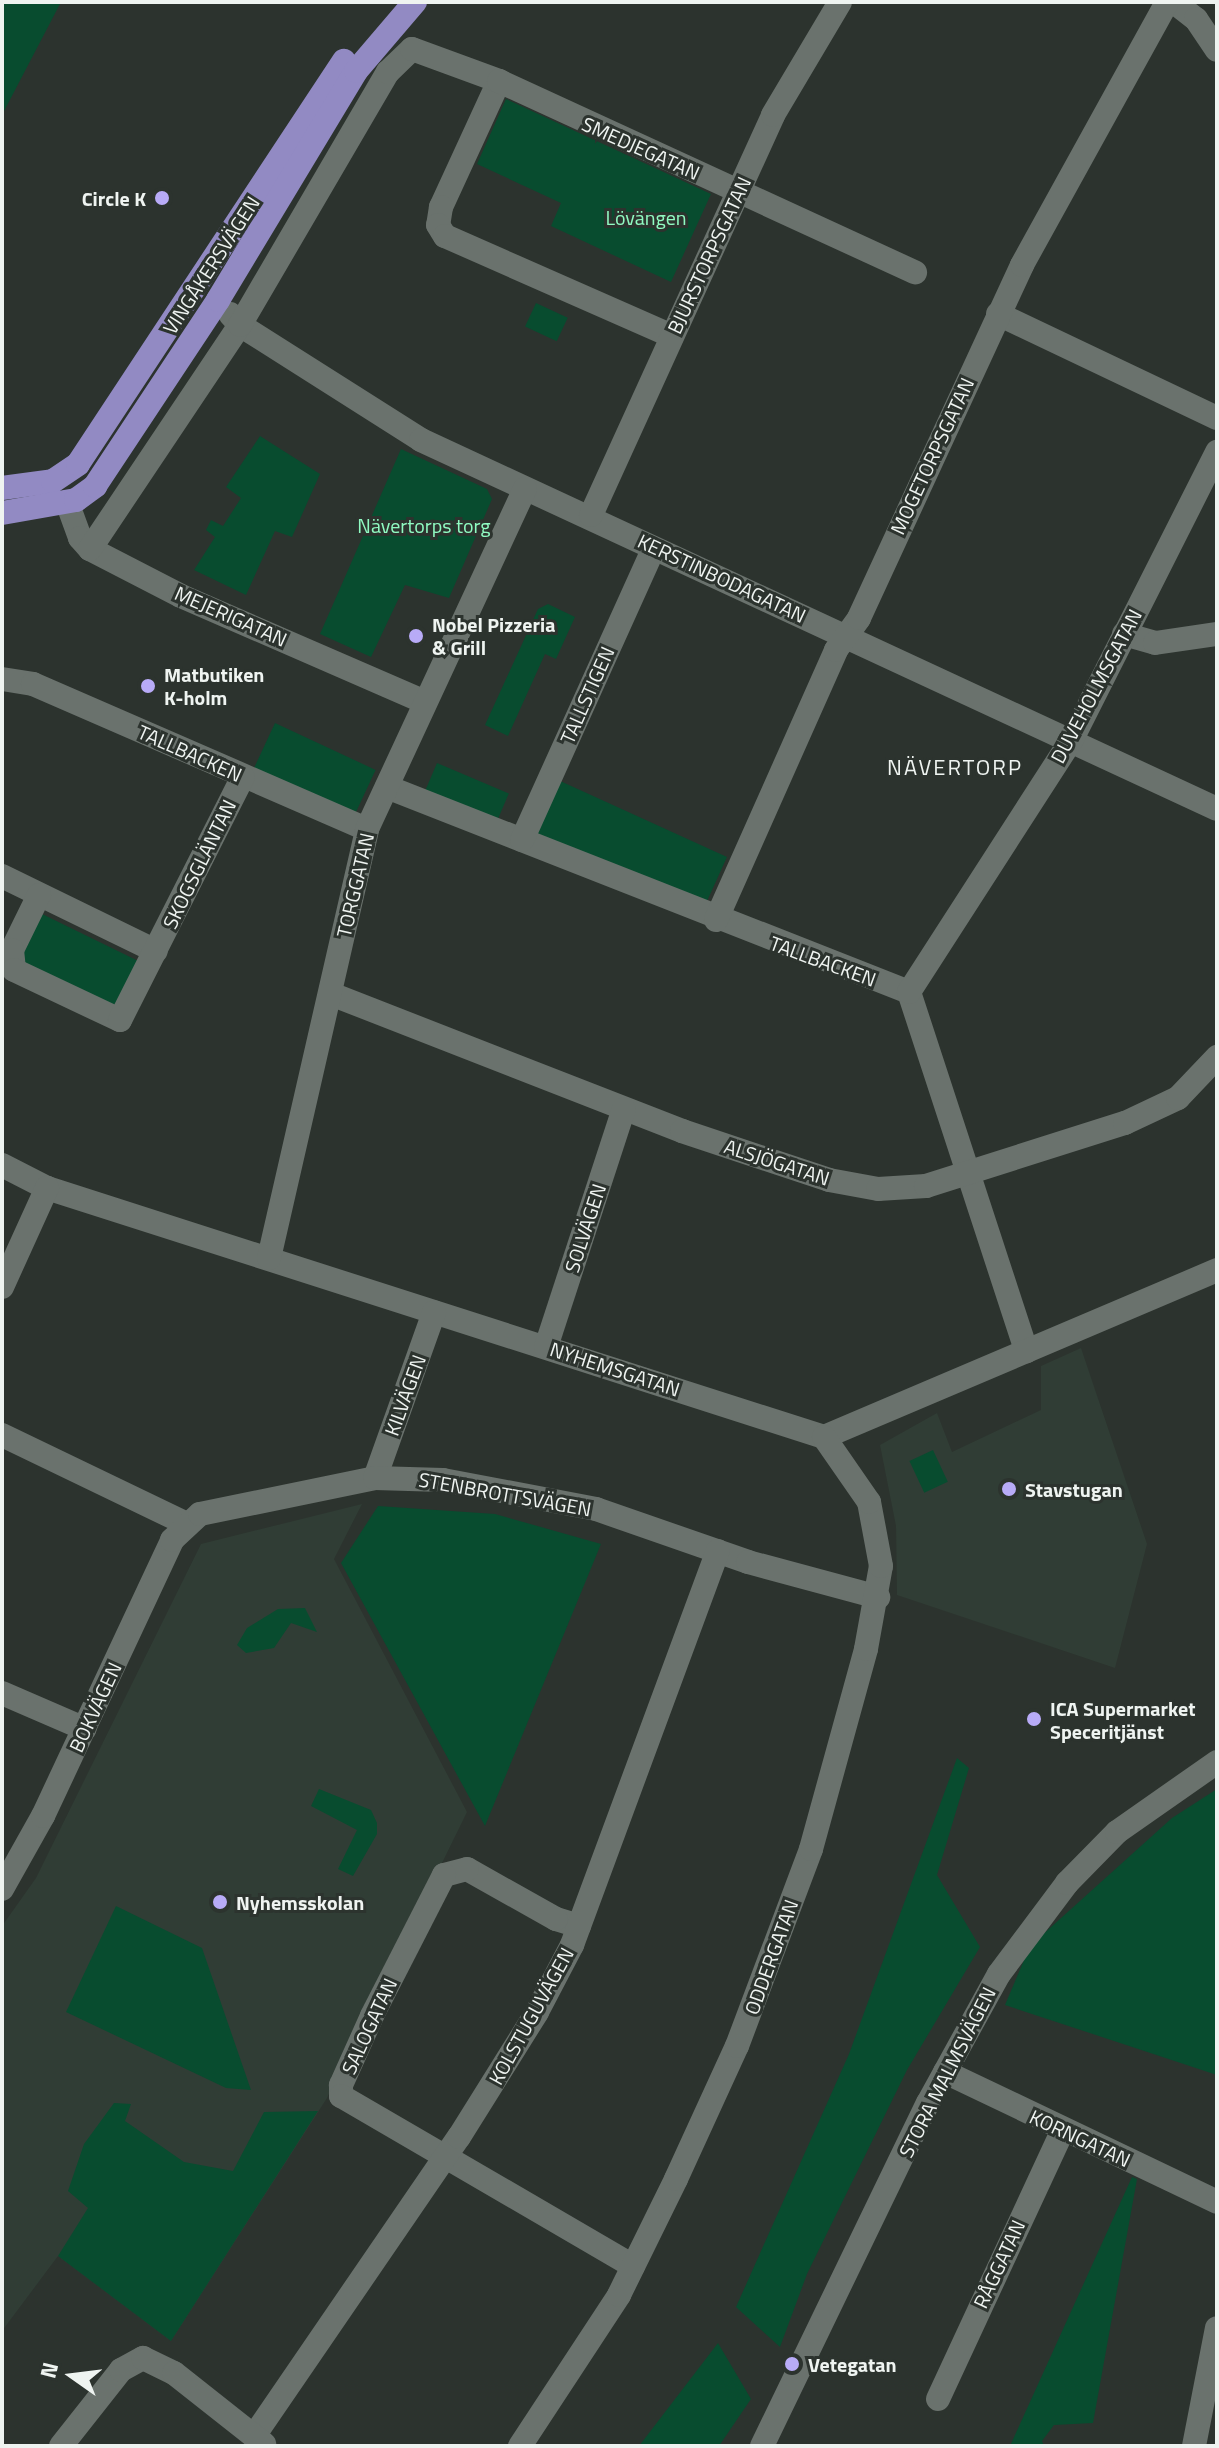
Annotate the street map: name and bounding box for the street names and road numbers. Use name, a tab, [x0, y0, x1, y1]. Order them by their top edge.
street label: SMEDJEGATAN	[578, 111, 704, 185]
street label: BJURSTORPSGATAN	[662, 173, 756, 337]
street label: VINGÅKERSVÄGEN	[158, 192, 264, 338]
street label: MOGETORPSGATAN	[885, 374, 979, 538]
street label: KERSTINBODAGATAN	[634, 529, 810, 627]
street label: MEJERIGATAN	[171, 581, 291, 651]
street label: DUVEHOLMSGATAN	[1045, 605, 1147, 767]
street label: TALLSTIGEN	[555, 643, 619, 747]
street label: TALLBACKEN	[134, 719, 246, 787]
street label: SKOGSGLÄNTAN	[157, 796, 241, 932]
street label: TORGGATAN	[331, 831, 379, 939]
street label: TALLBACKEN	[767, 931, 879, 991]
street label: ALSJÖGATAN	[721, 1134, 833, 1190]
street label: SOLVÄGEN	[559, 1180, 611, 1276]
street label: NYHEMSGATAN	[547, 1337, 683, 1401]
street label: KILVÄGEN	[379, 1351, 431, 1439]
street label: STENBROTTSVÄGEN	[417, 1467, 593, 1521]
street label: BOKVÄGEN	[64, 1658, 126, 1756]
street label: ODDERGATAN	[739, 1896, 803, 2018]
street label: KOLSTUGUVÄGEN	[483, 1943, 579, 2089]
street label: SALOGATAN	[336, 1974, 402, 2078]
street label: STORA MALMSVÄGEN	[894, 1983, 1000, 2161]
street label: KORNGATAN	[1026, 2104, 1134, 2172]
street label: RÅGGATAN	[968, 2216, 1030, 2312]

